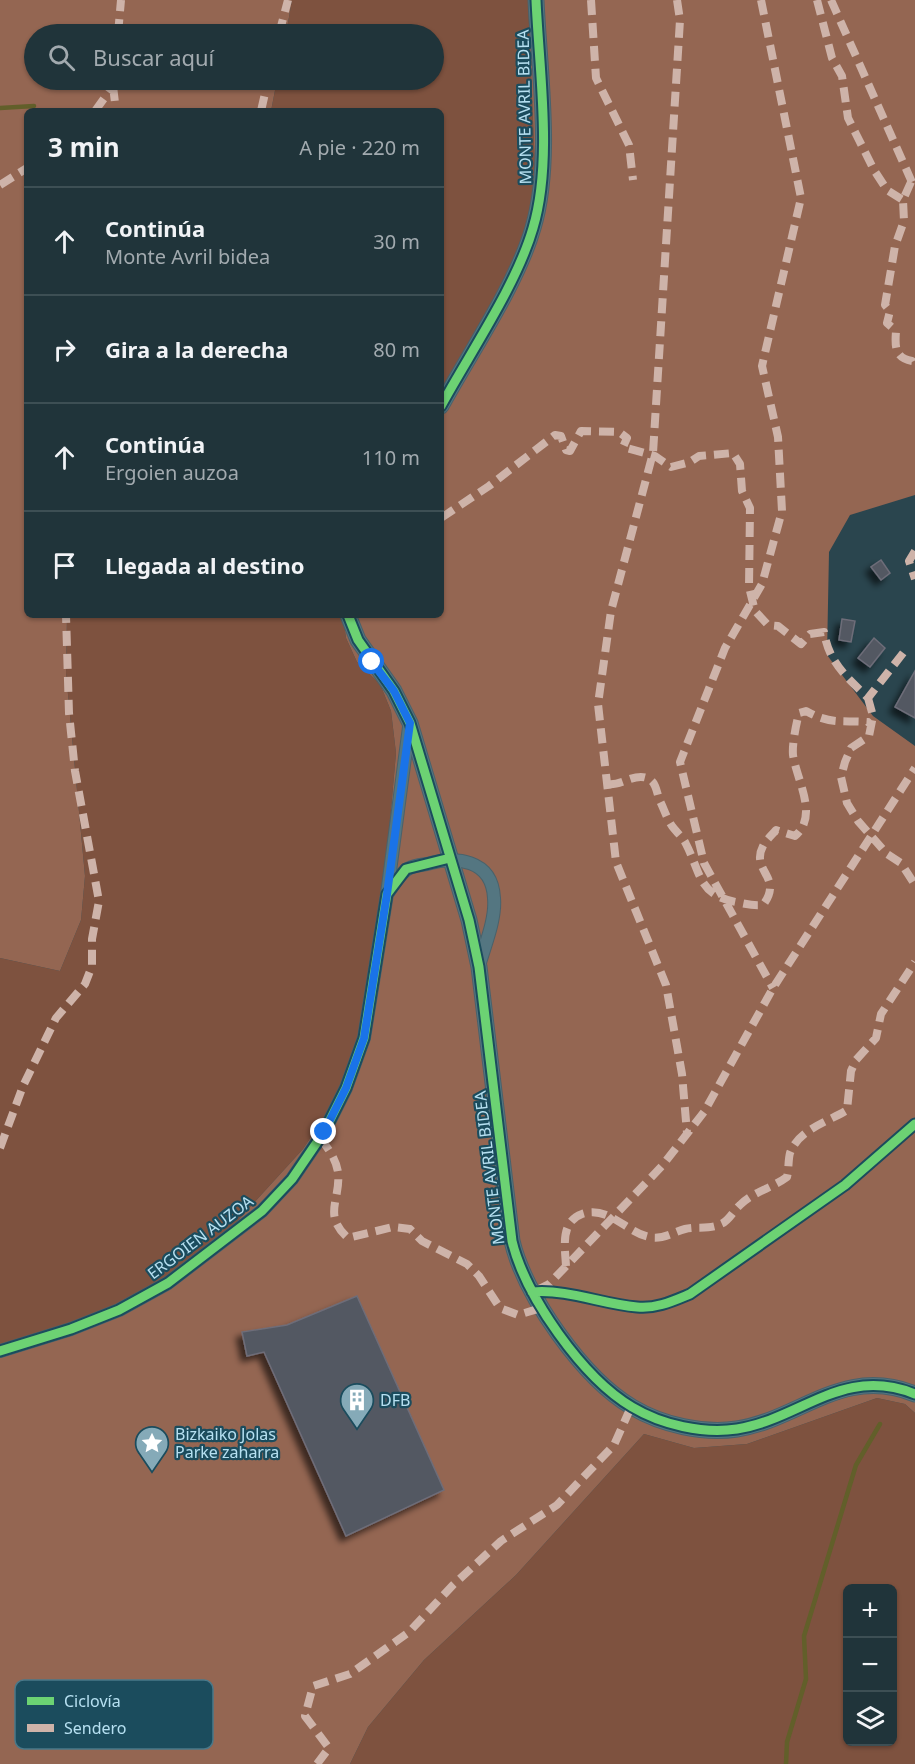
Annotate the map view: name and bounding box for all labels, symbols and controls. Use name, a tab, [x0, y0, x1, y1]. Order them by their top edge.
search box	[24, 24, 444, 90]
street label: MONTE AVRIL BIDEA	[512, 29, 536, 185]
icon: search	[45, 41, 78, 74]
text: Buscar aquí	[93, 42, 214, 72]
text: 3 min	[48, 129, 120, 165]
text: A pie · 220 m	[299, 134, 420, 161]
text: Continúa	[105, 213, 205, 243]
icon: ahead	[48, 225, 81, 258]
text: 30 m	[373, 228, 420, 255]
text: Monte Avril bidea	[105, 243, 270, 270]
icon: right	[48, 333, 81, 366]
text: Gira a la derecha	[105, 334, 289, 364]
text: 80 m	[373, 336, 420, 363]
text: Continúa	[105, 429, 205, 459]
icon: ahead	[48, 441, 81, 474]
text: 110 m	[362, 444, 420, 471]
text: Ergoien auzoa	[105, 459, 239, 486]
icon: arrive	[48, 549, 81, 582]
text: Llegada al destino	[105, 550, 305, 580]
route start	[358, 648, 384, 674]
street label: MONTE AVRIL BIDEA	[469, 1089, 509, 1246]
route end	[310, 1118, 336, 1144]
street label: ERGOIEN AUZOA	[143, 1190, 258, 1284]
building icon: DFB	[339, 1382, 375, 1429]
place label: DFB	[380, 1389, 410, 1411]
place label: Bizkaiko Jolas Parke zaharra	[175, 1423, 279, 1463]
place icon: Bizkaiko Jolas Parke zaharra	[134, 1425, 170, 1472]
map controls	[843, 1584, 897, 1746]
button: +	[843, 1584, 897, 1638]
button: −	[843, 1638, 897, 1692]
legend	[15, 1680, 213, 1749]
text: Ciclovía	[64, 1690, 121, 1712]
button: layers	[843, 1692, 897, 1746]
text: Sendero	[64, 1717, 127, 1739]

